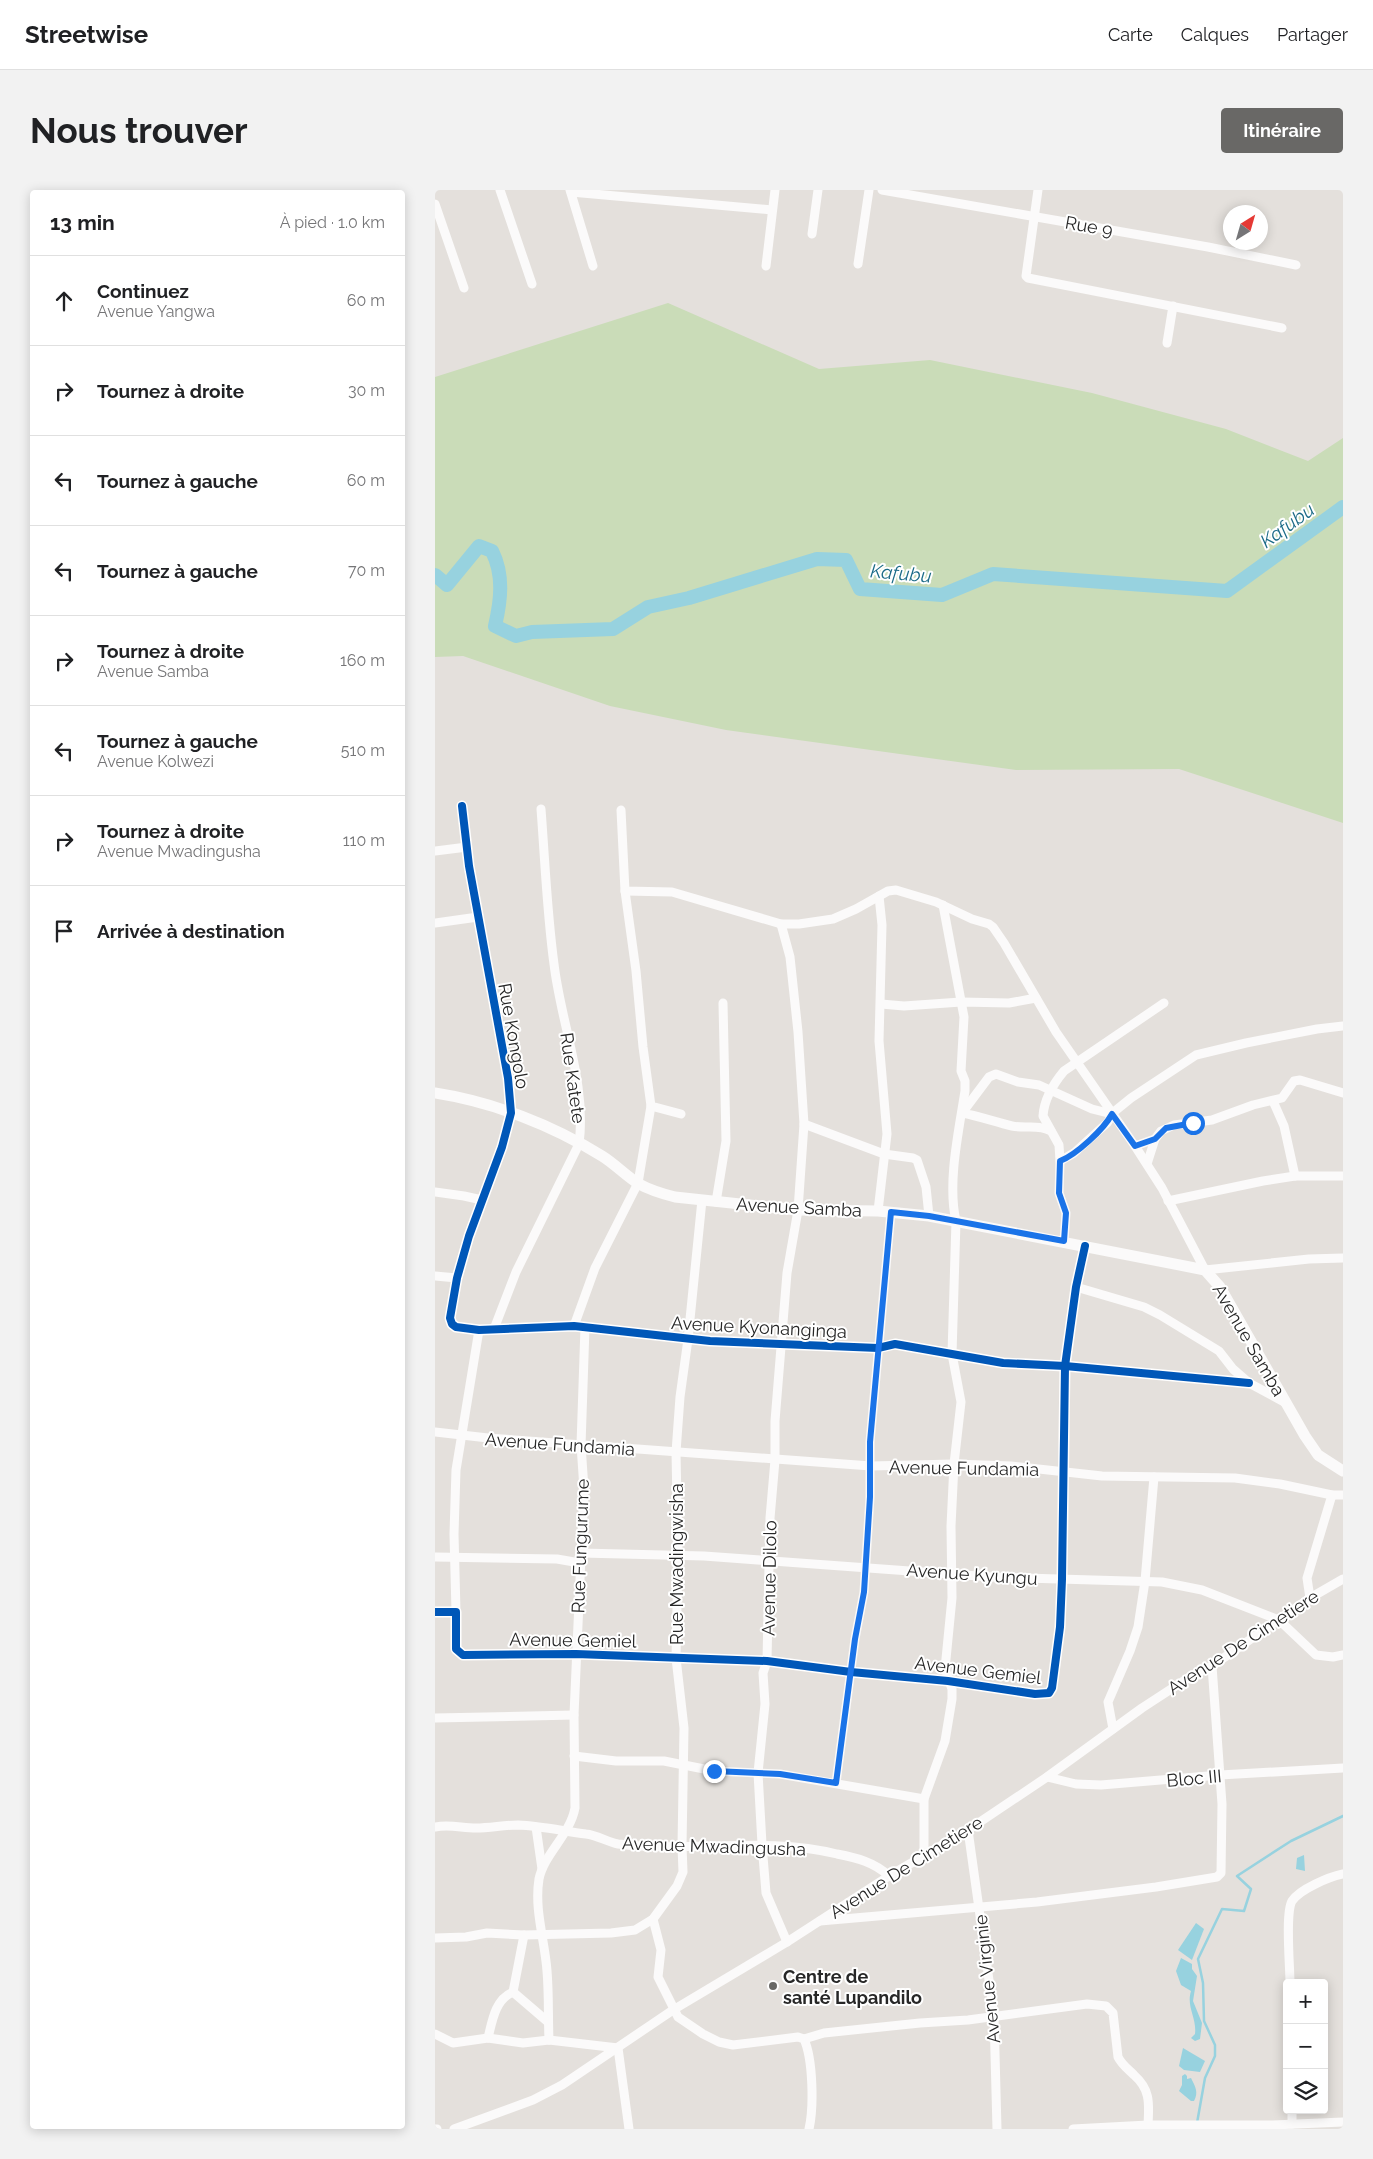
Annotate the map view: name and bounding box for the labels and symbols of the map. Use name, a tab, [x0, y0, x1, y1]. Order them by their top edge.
north arrow	[1223, 205, 1268, 250]
street label: Rue 9	[1064, 211, 1114, 241]
water label: Kafubu	[1256, 498, 1318, 552]
water label: Kafubu	[869, 559, 933, 587]
street label: Rue Kongolo	[494, 981, 534, 1091]
street label: Rue Katete	[556, 1031, 590, 1125]
route start	[1182, 1112, 1205, 1135]
street label: Avenue Samba	[736, 1193, 862, 1221]
street label: Avenue Samba	[1208, 1280, 1290, 1400]
street label: Avenue Kyonanginga	[671, 1312, 847, 1342]
street label: Avenue Fundamia	[484, 1428, 636, 1460]
street label: Avenue Fundamia	[889, 1456, 1039, 1480]
street label: Rue Fungurume	[567, 1478, 593, 1614]
street label: Rue Mwadingwisha	[666, 1483, 687, 1645]
street label: Avenue Dilolo	[757, 1520, 781, 1636]
street label: Avenue Kyungu	[906, 1559, 1038, 1589]
street label: Avenue De Cimetiere	[1163, 1585, 1323, 1699]
street label: Avenue Gemiel	[509, 1628, 637, 1652]
street label: Avenue Gemiel	[914, 1652, 1042, 1688]
route end	[703, 1760, 726, 1783]
street label: Bloc III	[1165, 1765, 1223, 1791]
street label: Avenue De Cimetiere	[826, 1811, 987, 1923]
street label: Avenue Mwadingusha	[622, 1832, 806, 1860]
street label: Avenue Virginie	[970, 1913, 1004, 2044]
place label: Centre de santé Lupandilo	[783, 1966, 922, 2008]
marker: Centre de santé Lupandilo	[767, 1980, 779, 1992]

